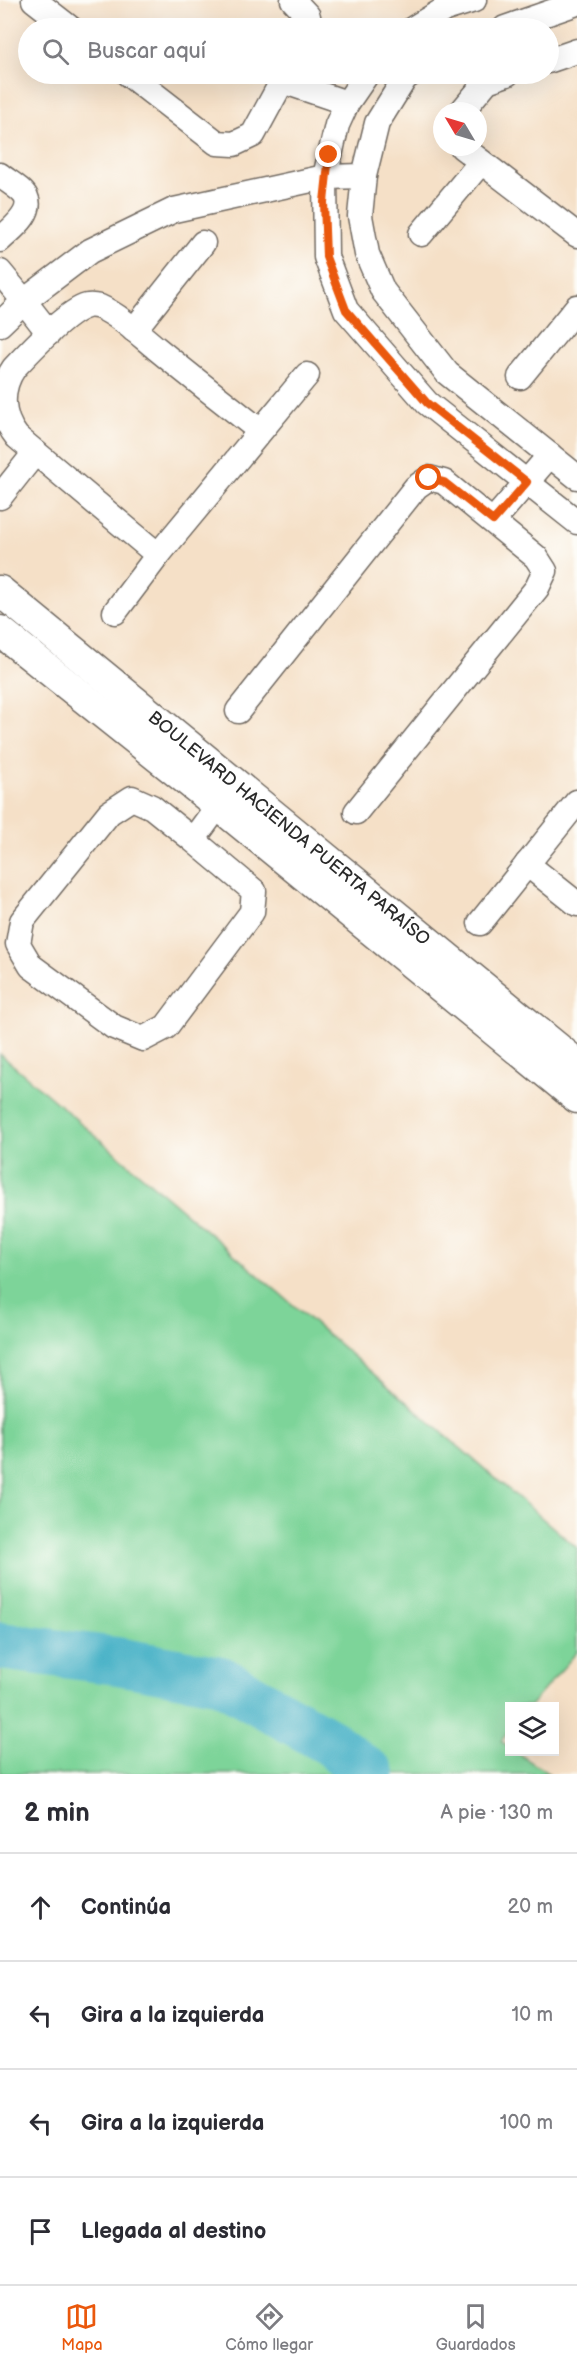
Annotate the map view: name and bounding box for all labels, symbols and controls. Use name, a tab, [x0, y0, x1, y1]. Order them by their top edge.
search box	[18, 18, 559, 84]
icon: search	[39, 35, 72, 68]
text: Buscar aquí	[87, 38, 206, 65]
north arrow	[433, 102, 487, 156]
route end	[315, 141, 341, 167]
route start	[415, 464, 441, 490]
street label: BOULEVARD HACIENDA PUERTA PARAÍSO	[144, 706, 434, 950]
map controls	[505, 1702, 559, 1756]
button: layers	[505, 1702, 559, 1756]
text: 2 min	[24, 1798, 90, 1829]
text: A pie · 130 m	[440, 1801, 553, 1825]
icon: ahead	[24, 1891, 57, 1924]
text: Continúa	[81, 1894, 171, 1921]
text: 20 m	[508, 1895, 553, 1919]
icon: left	[24, 1999, 57, 2032]
text: Gira a la izquierda	[81, 2002, 265, 2029]
text: 10 m	[512, 2003, 553, 2027]
icon: left	[24, 2107, 57, 2140]
text: Gira a la izquierda	[81, 2110, 265, 2137]
text: 100 m	[500, 2111, 553, 2135]
icon: arrive	[24, 2215, 57, 2248]
text: Llegada al destino	[81, 2218, 266, 2245]
tab: Mapa	[61, 2300, 103, 2355]
tab: Cómo llegar	[225, 2300, 313, 2355]
tab: Guardados	[436, 2300, 516, 2355]

